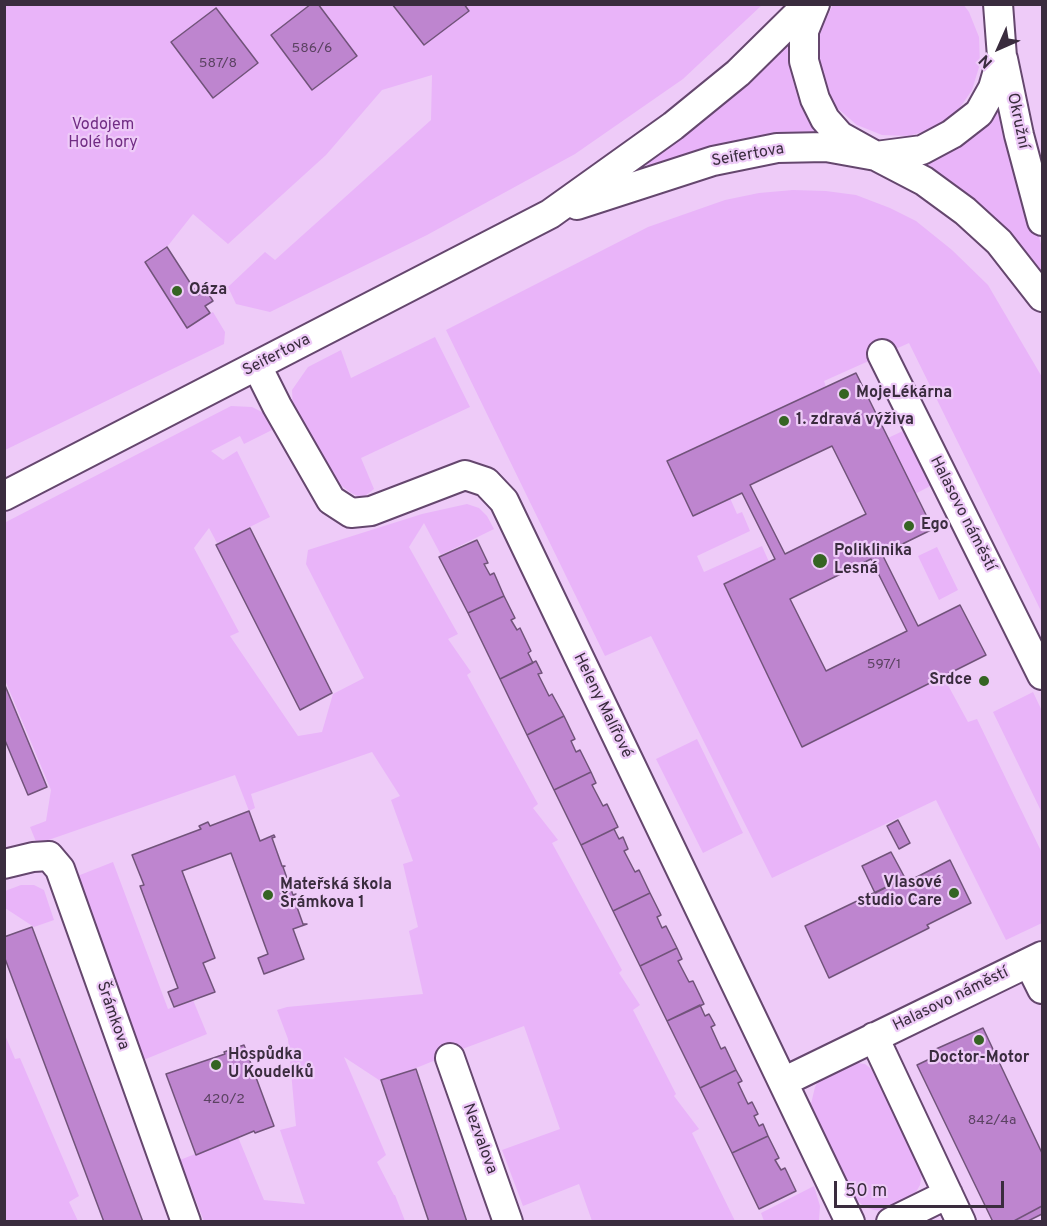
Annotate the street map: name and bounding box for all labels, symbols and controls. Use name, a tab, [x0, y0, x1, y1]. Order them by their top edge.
north arrow	[969, 18, 1029, 78]
house number: 586/6	[292, 41, 332, 57]
text: N	[975, 50, 997, 72]
house number: 587/8	[199, 56, 237, 72]
street label: Okružní	[1002, 91, 1032, 151]
park label: Vodojem Holé hory	[68, 116, 138, 154]
street label: Seifertova	[710, 140, 786, 172]
place label: Oáza	[189, 281, 227, 301]
marker: Oáza	[170, 284, 184, 298]
street label: Seifertova	[240, 331, 314, 381]
place label: MojeLékárna	[856, 384, 952, 404]
marker: MojeLékárna	[837, 387, 851, 401]
place label: 1. zdravá výživa	[796, 411, 914, 431]
marker: 1. zdravá výživa	[777, 414, 791, 428]
street label: Halasovo náměstí	[925, 453, 999, 575]
place label: Ego	[921, 516, 949, 536]
marker: Ego	[902, 519, 916, 533]
place label: Poliklinika Lesná	[834, 542, 912, 580]
marker: Poliklinika Lesná	[811, 552, 829, 570]
street label: Heleny Malířové	[568, 650, 636, 762]
house number: 597/1	[867, 657, 901, 673]
place label: Srdce	[929, 671, 972, 691]
marker: Srdce	[977, 674, 991, 688]
place label: Vlasové studio Care	[857, 874, 942, 912]
place label: Mateřská škola Šrámkova 1	[280, 876, 392, 914]
marker: Vlasové studio Care	[947, 886, 961, 900]
marker: Mateřská škola Šrámkova 1	[261, 888, 275, 902]
street label: Halasovo náměstí	[890, 964, 1012, 1036]
street label: Šrámkova	[91, 979, 133, 1053]
marker: Doctor-Motor	[972, 1033, 986, 1047]
place label: Hospůdka U Koudelků	[228, 1046, 314, 1084]
place label: Doctor-Motor	[929, 1049, 1029, 1069]
marker: Hospůdka U Koudelků	[209, 1058, 223, 1072]
house number: 420/2	[203, 1092, 245, 1108]
street label: Nezvalova	[457, 1101, 501, 1177]
house number: 842/4a	[968, 1113, 1016, 1129]
scale bar	[837, 1169, 1006, 1207]
text: 50 m	[845, 1180, 887, 1203]

